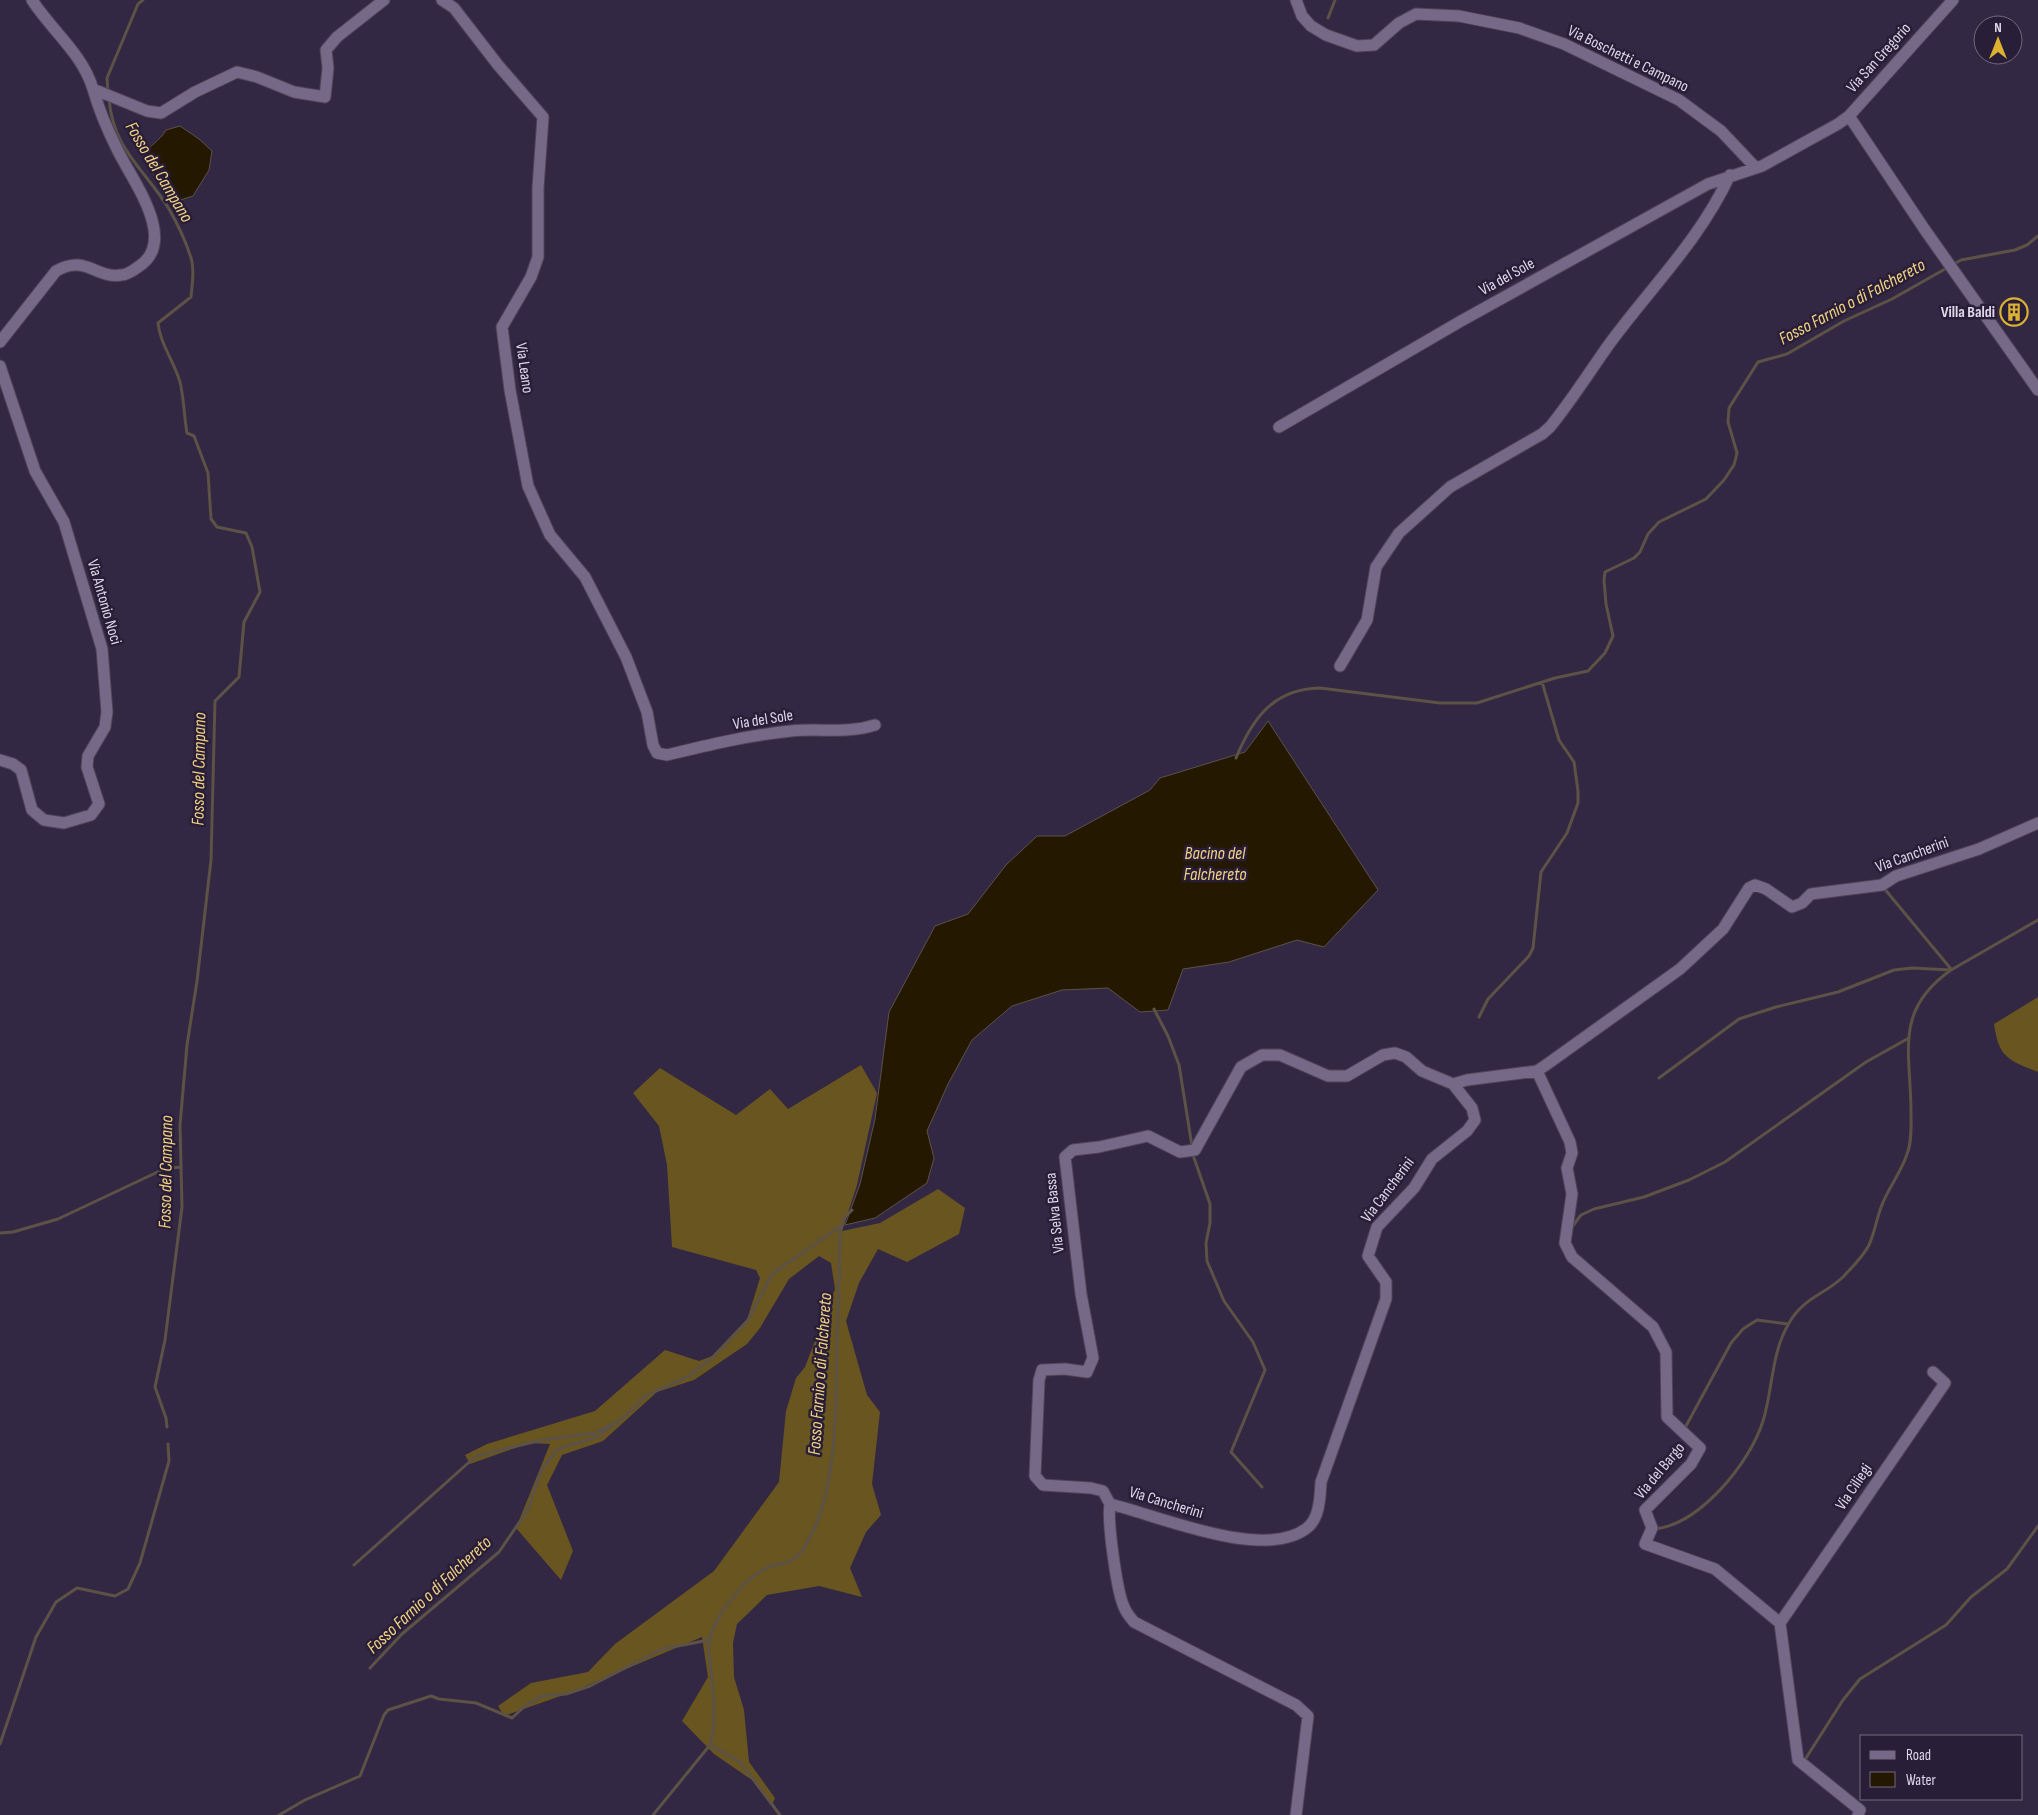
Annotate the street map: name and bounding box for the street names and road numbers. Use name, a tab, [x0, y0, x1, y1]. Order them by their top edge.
street label: Via San Gregorio	[1843, 19, 1915, 97]
street label: Via Boschetti e Campano	[1564, 21, 1692, 97]
street label: Via del Sole	[1476, 254, 1538, 300]
street label: Via Leano	[511, 342, 537, 394]
street label: Via Antonio Noci	[83, 557, 125, 647]
street label: Via del Sole	[732, 706, 794, 734]
street label: Via Cancherini	[1873, 833, 1951, 877]
street label: Via Cancherini	[1357, 1154, 1419, 1226]
street label: Via Selva Bassa	[1041, 1172, 1069, 1254]
street label: Via del Bargo	[1631, 1439, 1689, 1503]
street label: Via Ciliegi	[1832, 1460, 1876, 1514]
street label: Via Cancherini	[1127, 1483, 1205, 1523]

